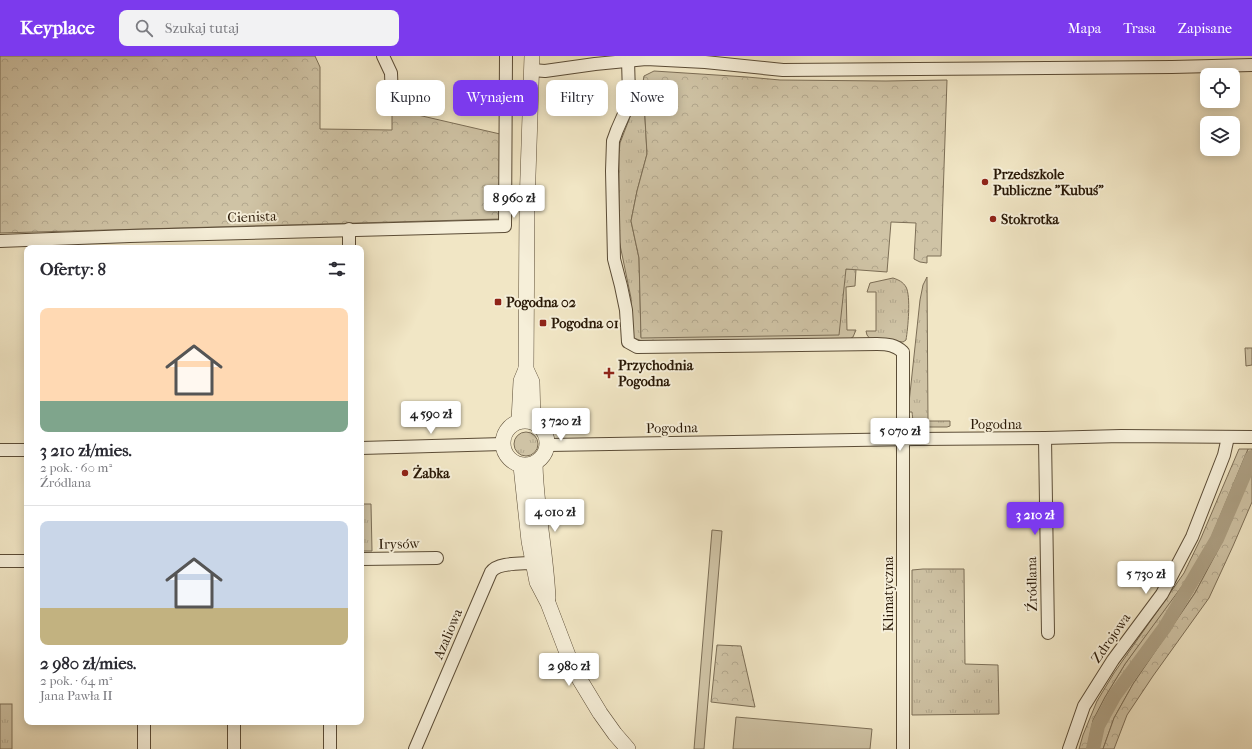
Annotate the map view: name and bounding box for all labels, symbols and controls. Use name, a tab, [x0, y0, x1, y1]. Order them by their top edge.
search box	[119, 10, 399, 46]
text: Keyplace	[20, 17, 95, 39]
icon: search	[133, 17, 155, 39]
text: Szukaj tutaj	[165, 19, 239, 37]
text: Mapa	[1068, 20, 1101, 37]
text: Trasa	[1123, 20, 1156, 37]
text: Zapisane	[1178, 20, 1232, 37]
map controls	[1200, 68, 1240, 156]
button: locate	[1200, 68, 1240, 108]
chip: Kupno	[376, 80, 445, 116]
chip: Wynajem	[453, 80, 538, 116]
chip: Filtry	[546, 80, 608, 116]
chip: Nowe	[616, 80, 678, 116]
button: layers	[1200, 116, 1240, 156]
place label: Przedszkole Publiczne "Kubuś"	[993, 166, 1104, 199]
marker: Przedszkole Publiczne "Kubuś"	[980, 177, 990, 187]
pin: 8 960 zł	[473, 185, 555, 219]
text: 8 960 zł	[493, 190, 535, 205]
street label: Cienista	[227, 208, 277, 226]
place label: Stokrotka	[1001, 211, 1060, 228]
marker: Stokrotka	[988, 214, 998, 224]
icon: filters	[326, 258, 348, 280]
text: Oferty: 8	[40, 259, 106, 279]
place label: Pogodna 02	[506, 294, 576, 311]
marker: Pogodna 02	[493, 297, 503, 307]
place label: Pogodna 01	[551, 315, 619, 332]
marker: Pogodna 01	[538, 318, 548, 328]
icon: home	[158, 334, 230, 406]
place label: Przychodnia Pogodna	[618, 357, 694, 390]
marker: Przychodnia Pogodna	[603, 367, 615, 379]
pin: 4 590 zł	[390, 401, 472, 435]
text: 4 590 zł	[410, 406, 452, 421]
pin: 3 720 zł	[520, 408, 602, 442]
text: 3 720 zł	[541, 413, 581, 428]
street label: Pogodna	[970, 416, 1023, 433]
pin: 5 070 zł	[859, 418, 941, 452]
street label: Pogodna	[646, 419, 699, 437]
text: 5 070 zł	[879, 423, 921, 438]
text: 3 210 zł/mies.	[40, 440, 132, 460]
text: 2 pok. · 60 m²	[40, 460, 112, 475]
place label: Żabka	[413, 464, 450, 482]
marker: Żabka	[400, 468, 410, 478]
text: Źródlana	[40, 475, 91, 490]
pin: 4 010 zł	[514, 499, 596, 533]
pin: 3 210 zł	[994, 502, 1076, 536]
text: 4 010 zł	[534, 504, 576, 519]
text: 3 210 zł	[1016, 507, 1054, 522]
street label: Irysów	[378, 535, 420, 553]
icon: home	[158, 547, 230, 619]
street label: Klimatyczna	[880, 556, 897, 632]
street label: Źródlana	[1022, 556, 1041, 612]
pin: 5 730 zł	[1105, 561, 1187, 595]
text: 5 730 zł	[1126, 566, 1166, 581]
street label: Azaliowa	[429, 606, 466, 663]
street label: Zdrojowa	[1088, 609, 1135, 666]
text: 2 980 zł/mies.	[40, 653, 136, 673]
pin: 2 980 zł	[528, 653, 610, 687]
text: 2 980 zł	[548, 658, 590, 673]
text: 2 pok. · 64 m²	[40, 673, 113, 688]
text: Jana Pawła II	[40, 688, 113, 703]

